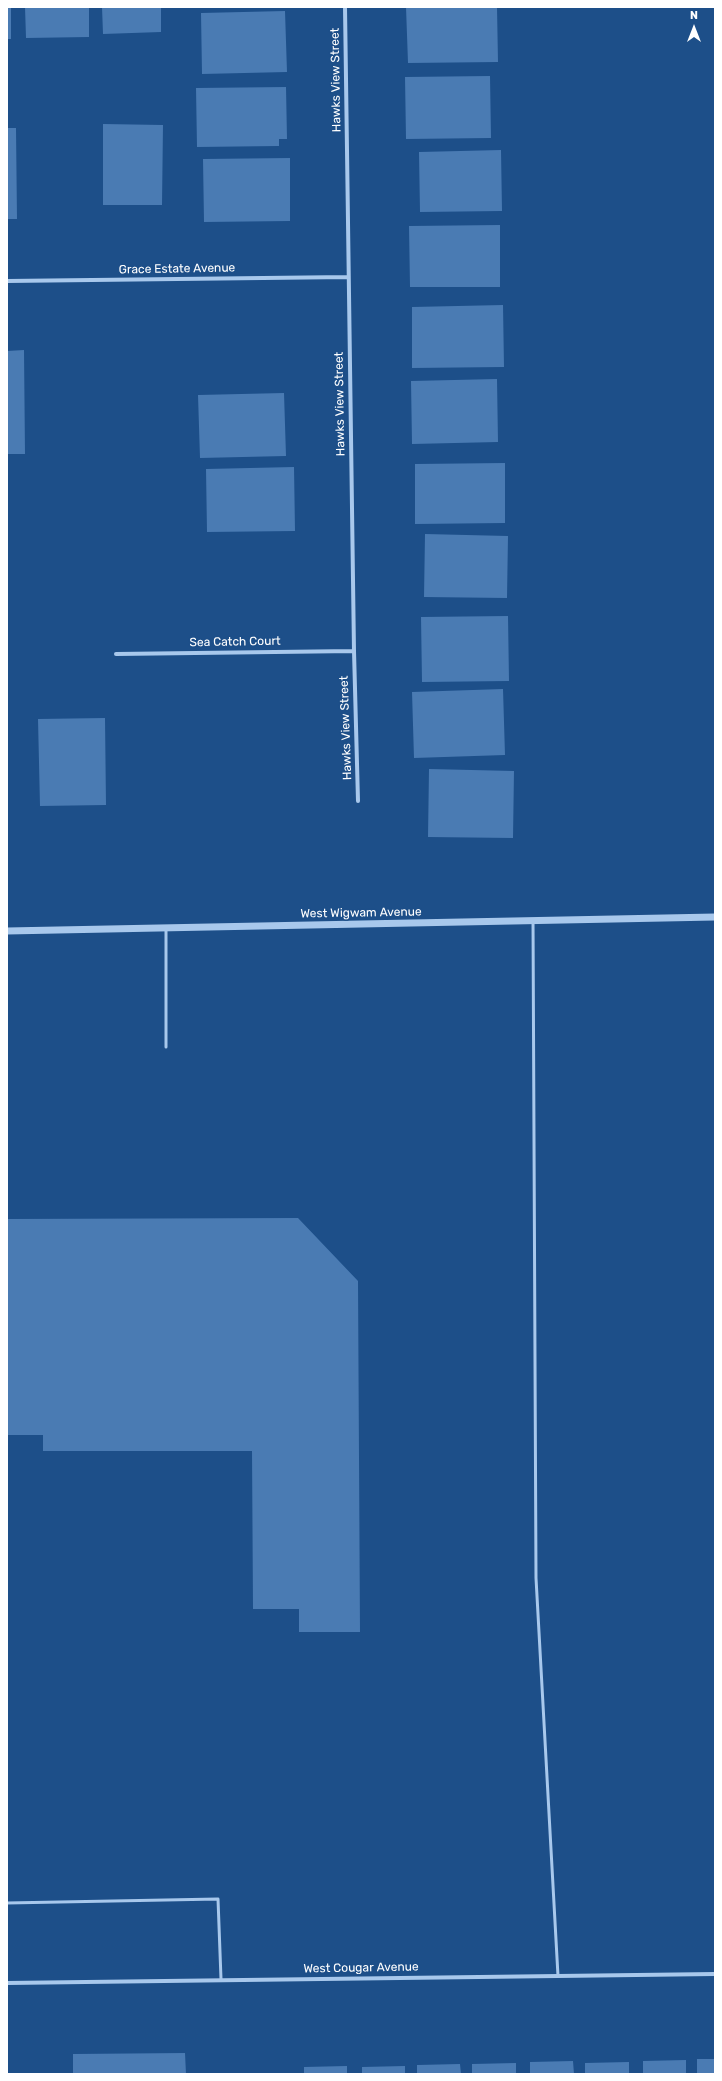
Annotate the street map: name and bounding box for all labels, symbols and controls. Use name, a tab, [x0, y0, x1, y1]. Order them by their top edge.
north arrow	[674, 8, 714, 48]
text: N	[690, 9, 698, 22]
street label: Hawks View Street	[328, 28, 344, 132]
street label: Grace Estate Avenue	[119, 261, 235, 277]
street label: Hawks View Street	[332, 352, 348, 456]
street label: Sea Catch Court	[189, 634, 281, 650]
street label: Hawks View Street	[337, 676, 355, 780]
street label: West Wigwam Avenue	[300, 905, 422, 921]
street label: West Cougar Avenue	[303, 1960, 419, 1976]

